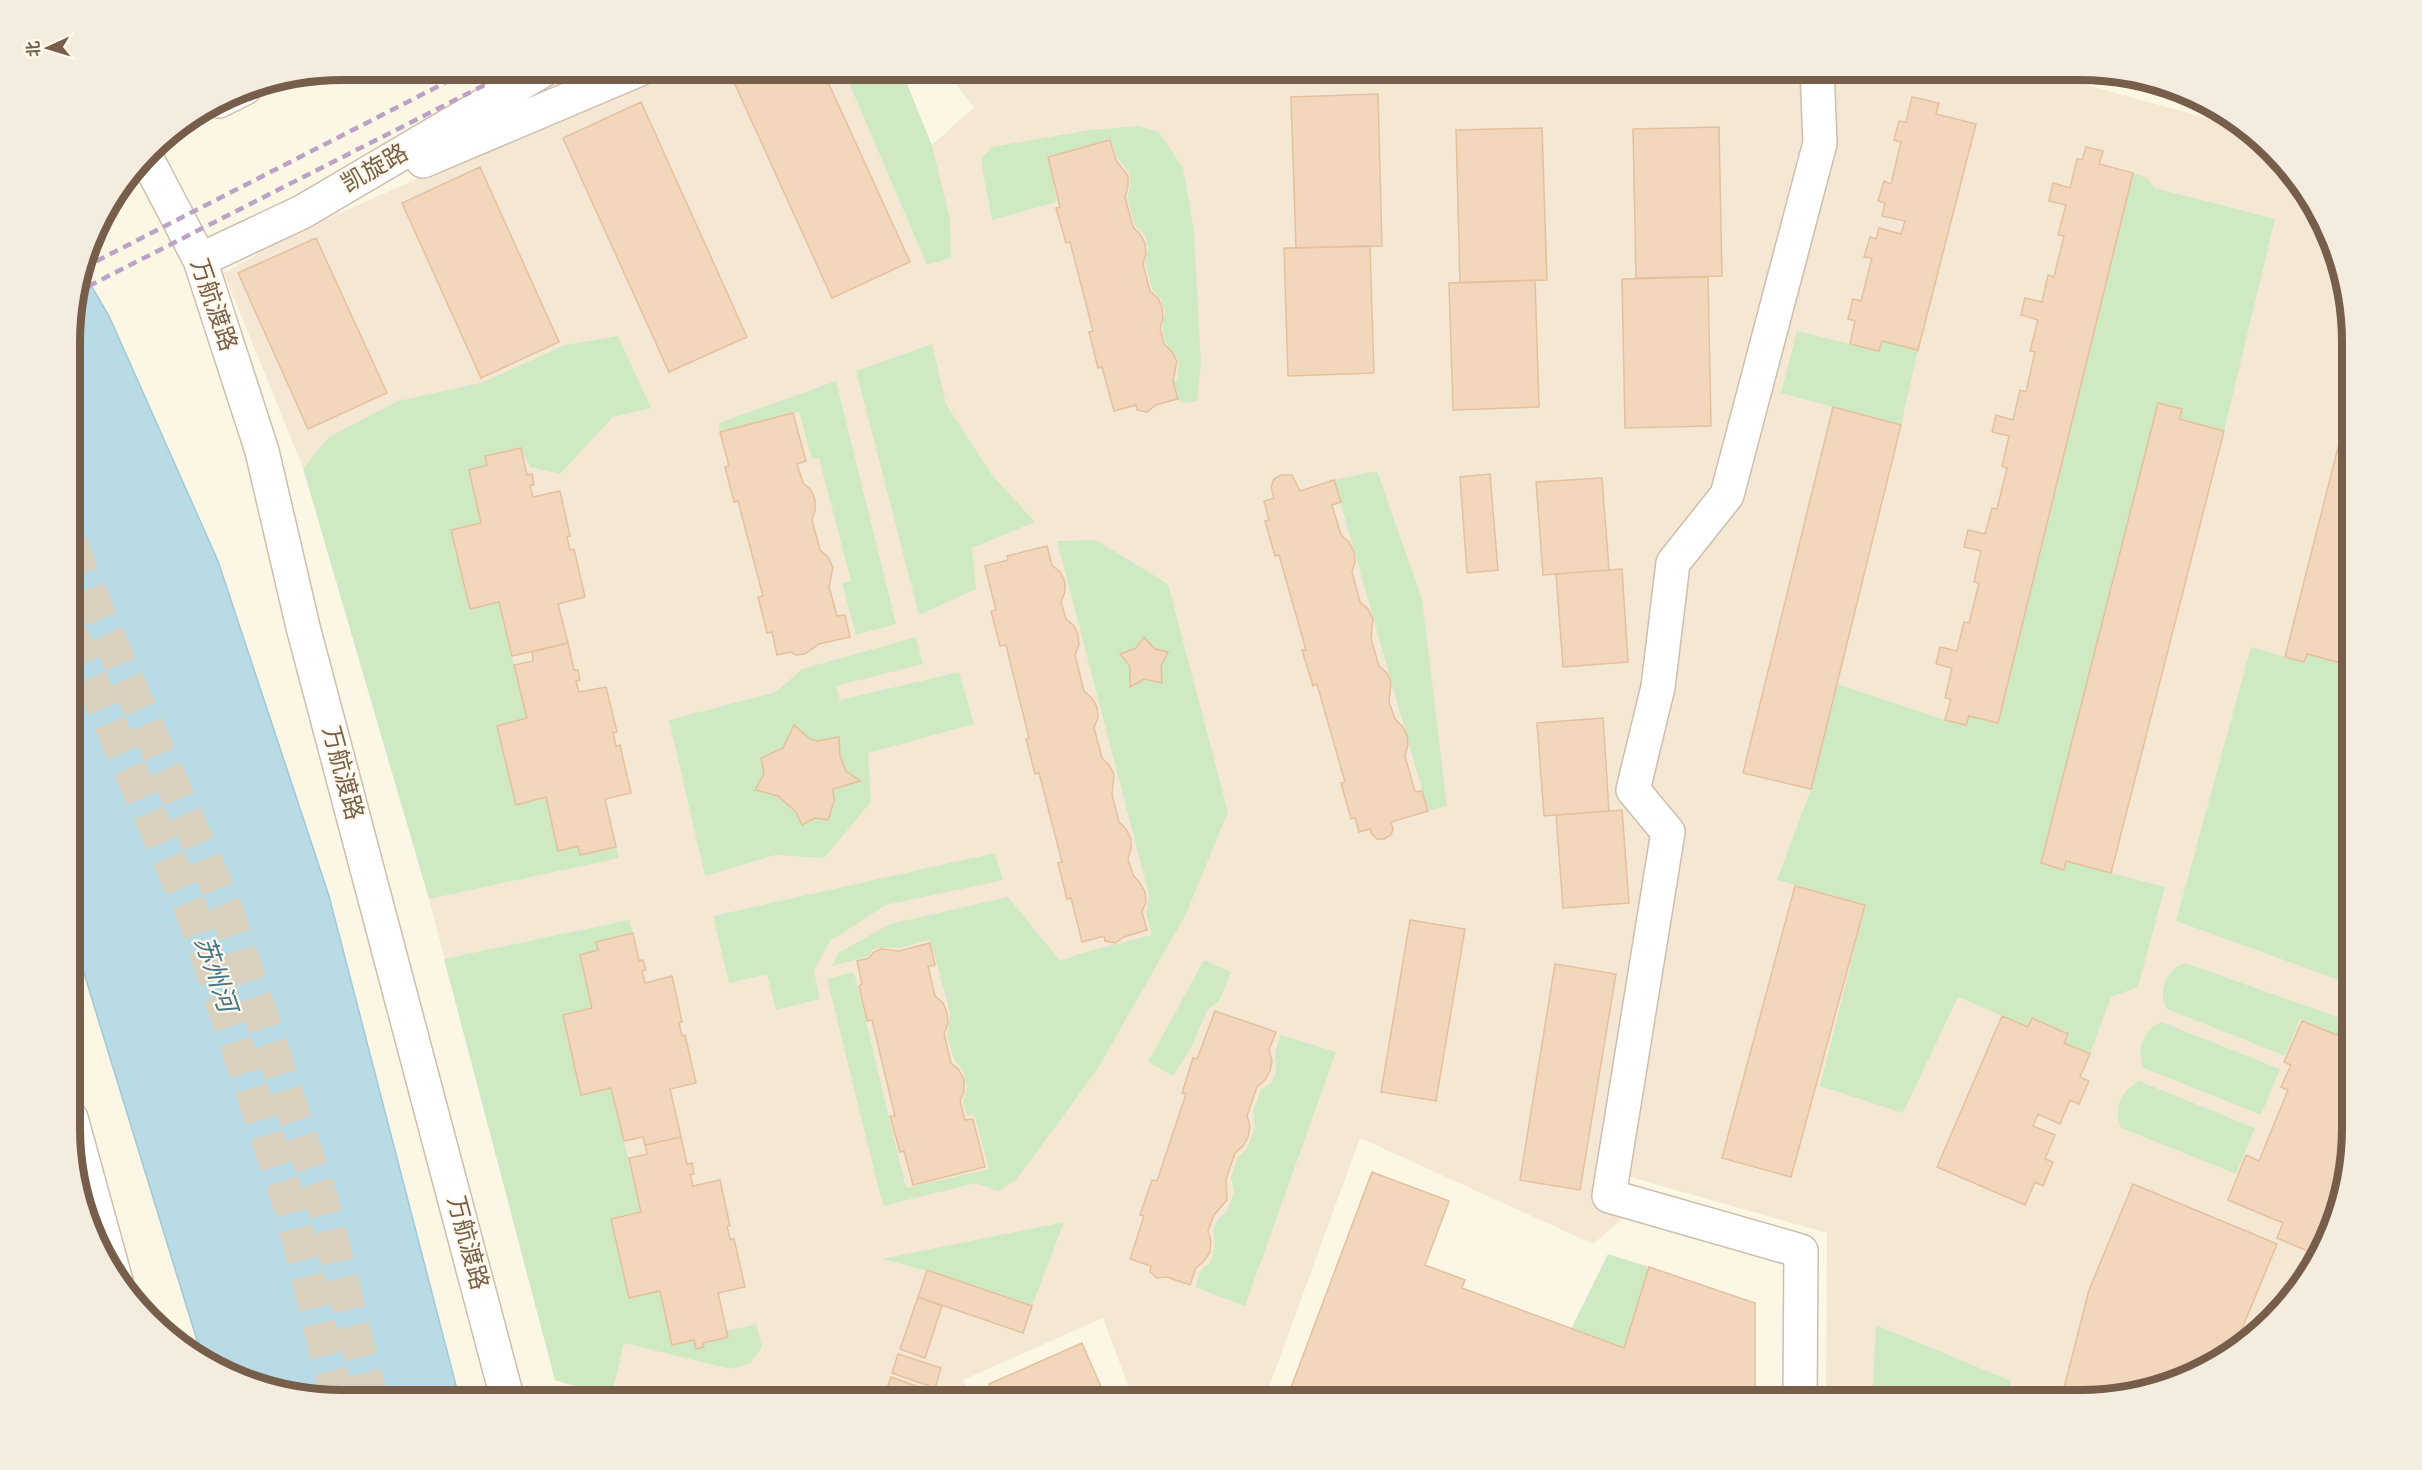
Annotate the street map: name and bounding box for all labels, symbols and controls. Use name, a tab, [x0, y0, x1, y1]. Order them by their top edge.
north arrow	[18, 18, 78, 78]
text: 北	[24, 40, 43, 58]
street label: 凯旋路	[337, 139, 412, 197]
street label: 万航渡路	[186, 255, 242, 354]
street label: 万航渡路	[318, 723, 368, 822]
water label: 苏州河	[190, 933, 243, 1020]
street label: 万航渡路	[443, 1193, 493, 1292]

